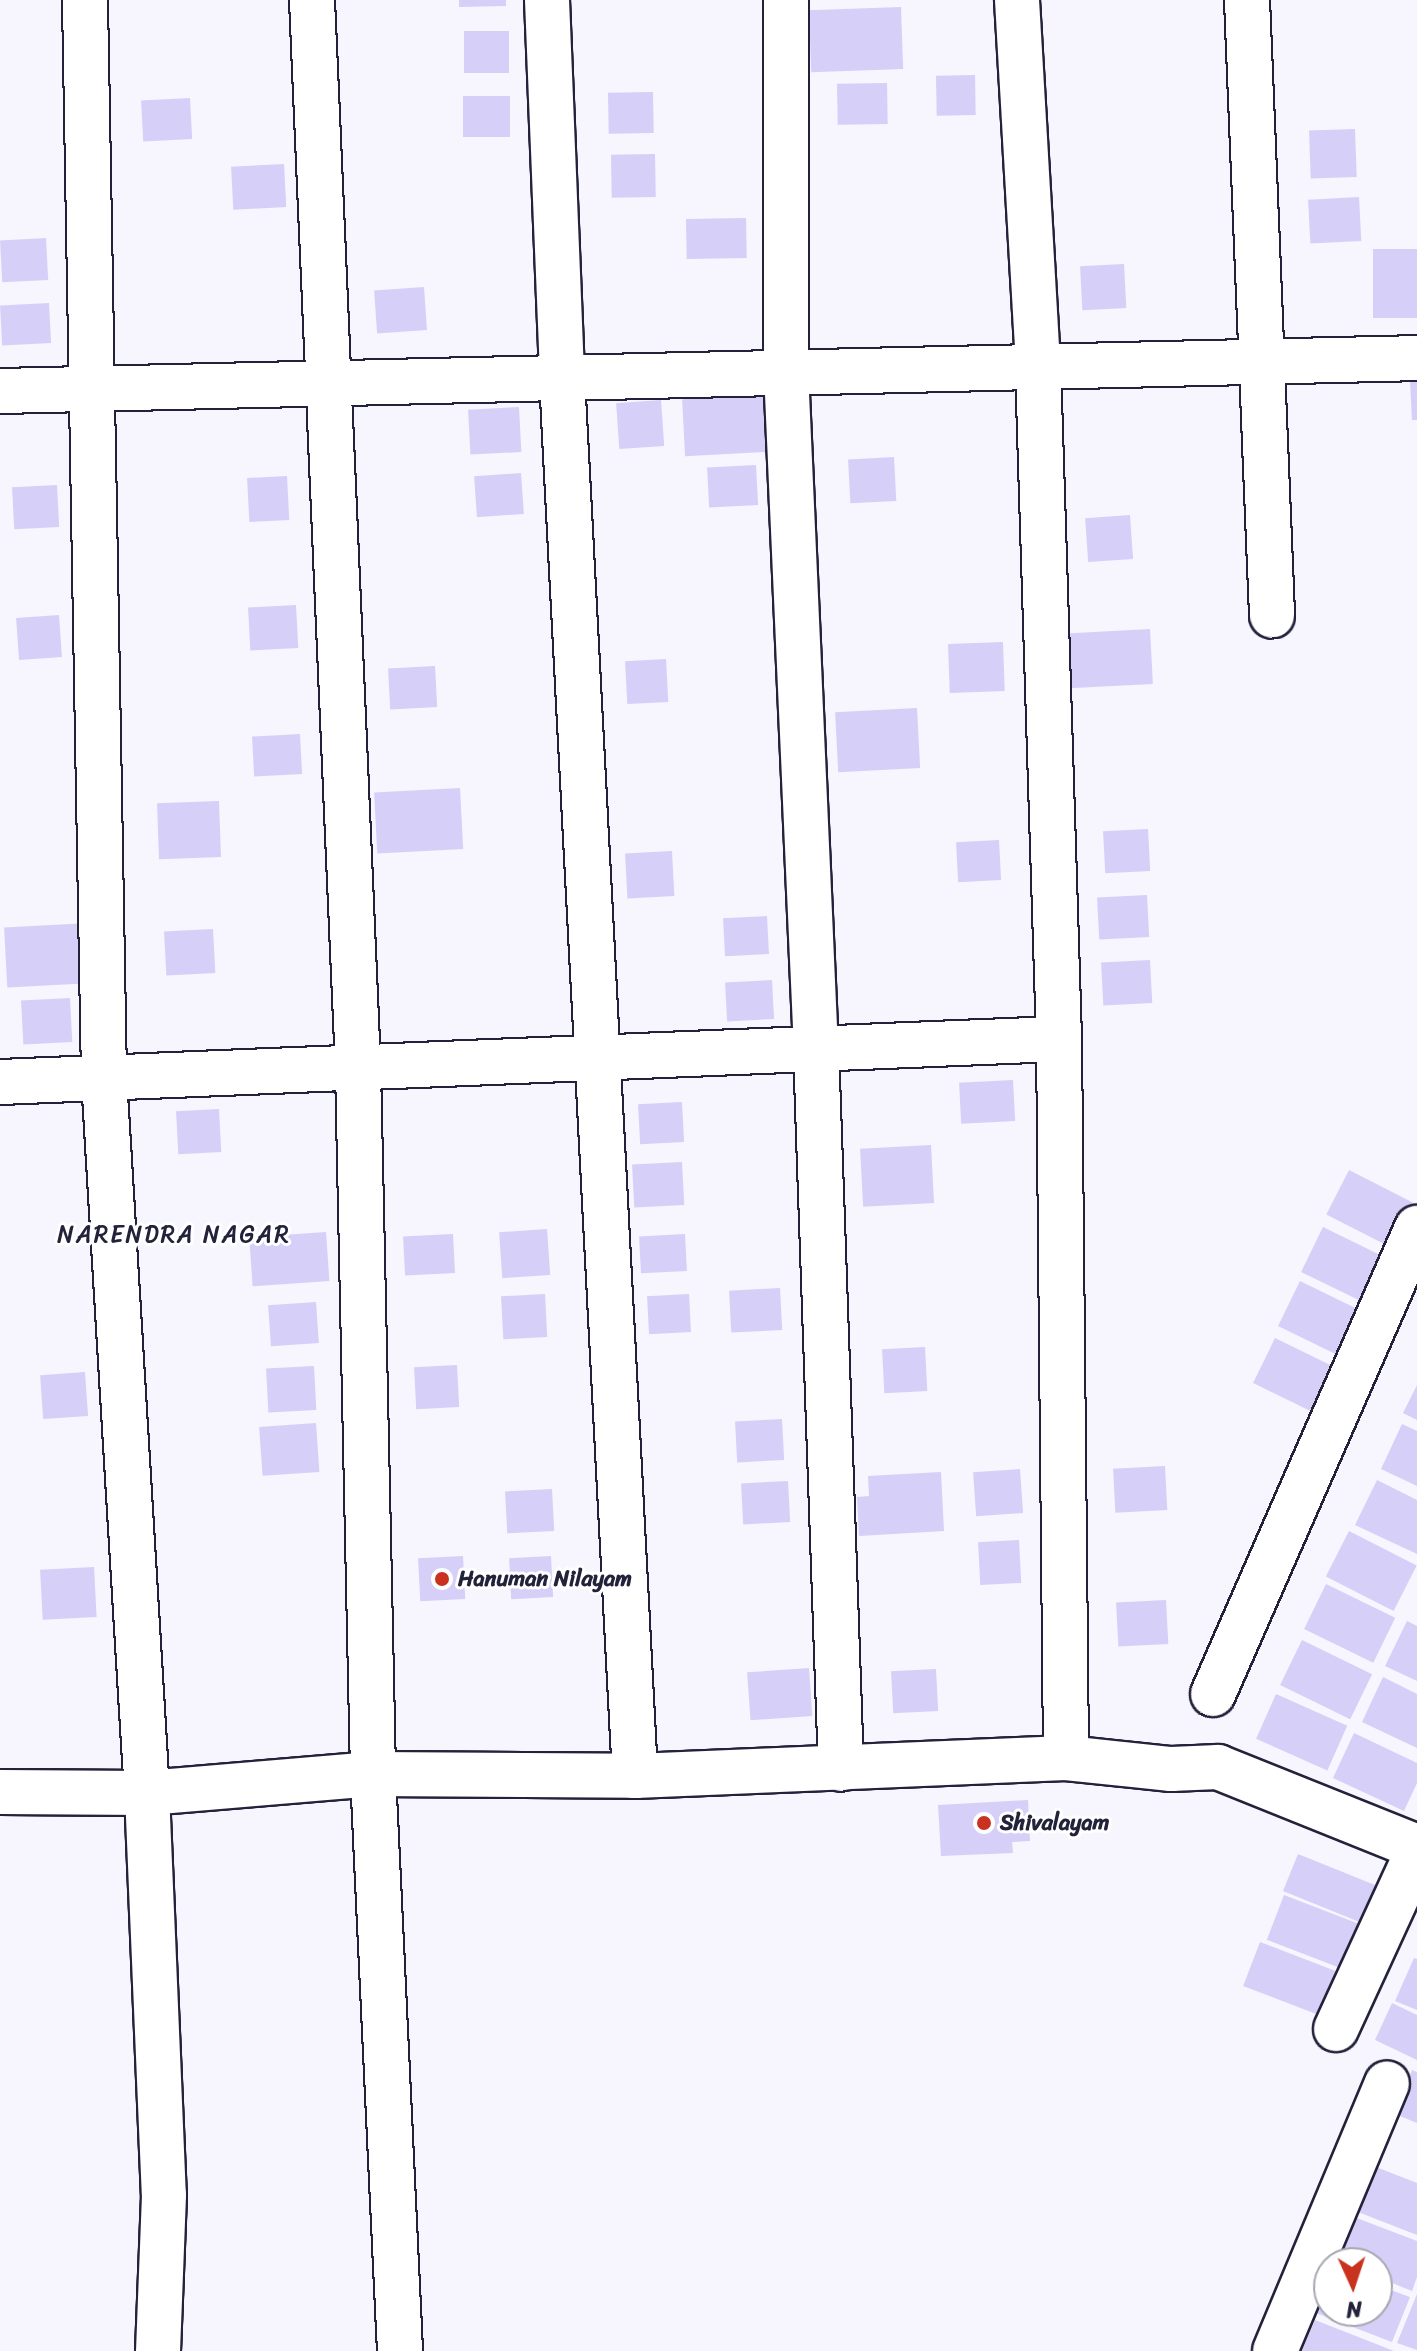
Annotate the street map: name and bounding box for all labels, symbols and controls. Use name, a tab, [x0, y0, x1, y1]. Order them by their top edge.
district label: NARENDRA NAGAR	[57, 1221, 291, 1249]
place label: Hanuman Nilayam	[458, 1566, 632, 1592]
marker: Hanuman Nilayam	[433, 1570, 451, 1588]
place label: Shivalayam	[1000, 1810, 1109, 1836]
marker: Shivalayam	[975, 1814, 993, 1832]
north arrow	[1313, 2247, 1393, 2327]
text: N	[1346, 2290, 1363, 2329]

